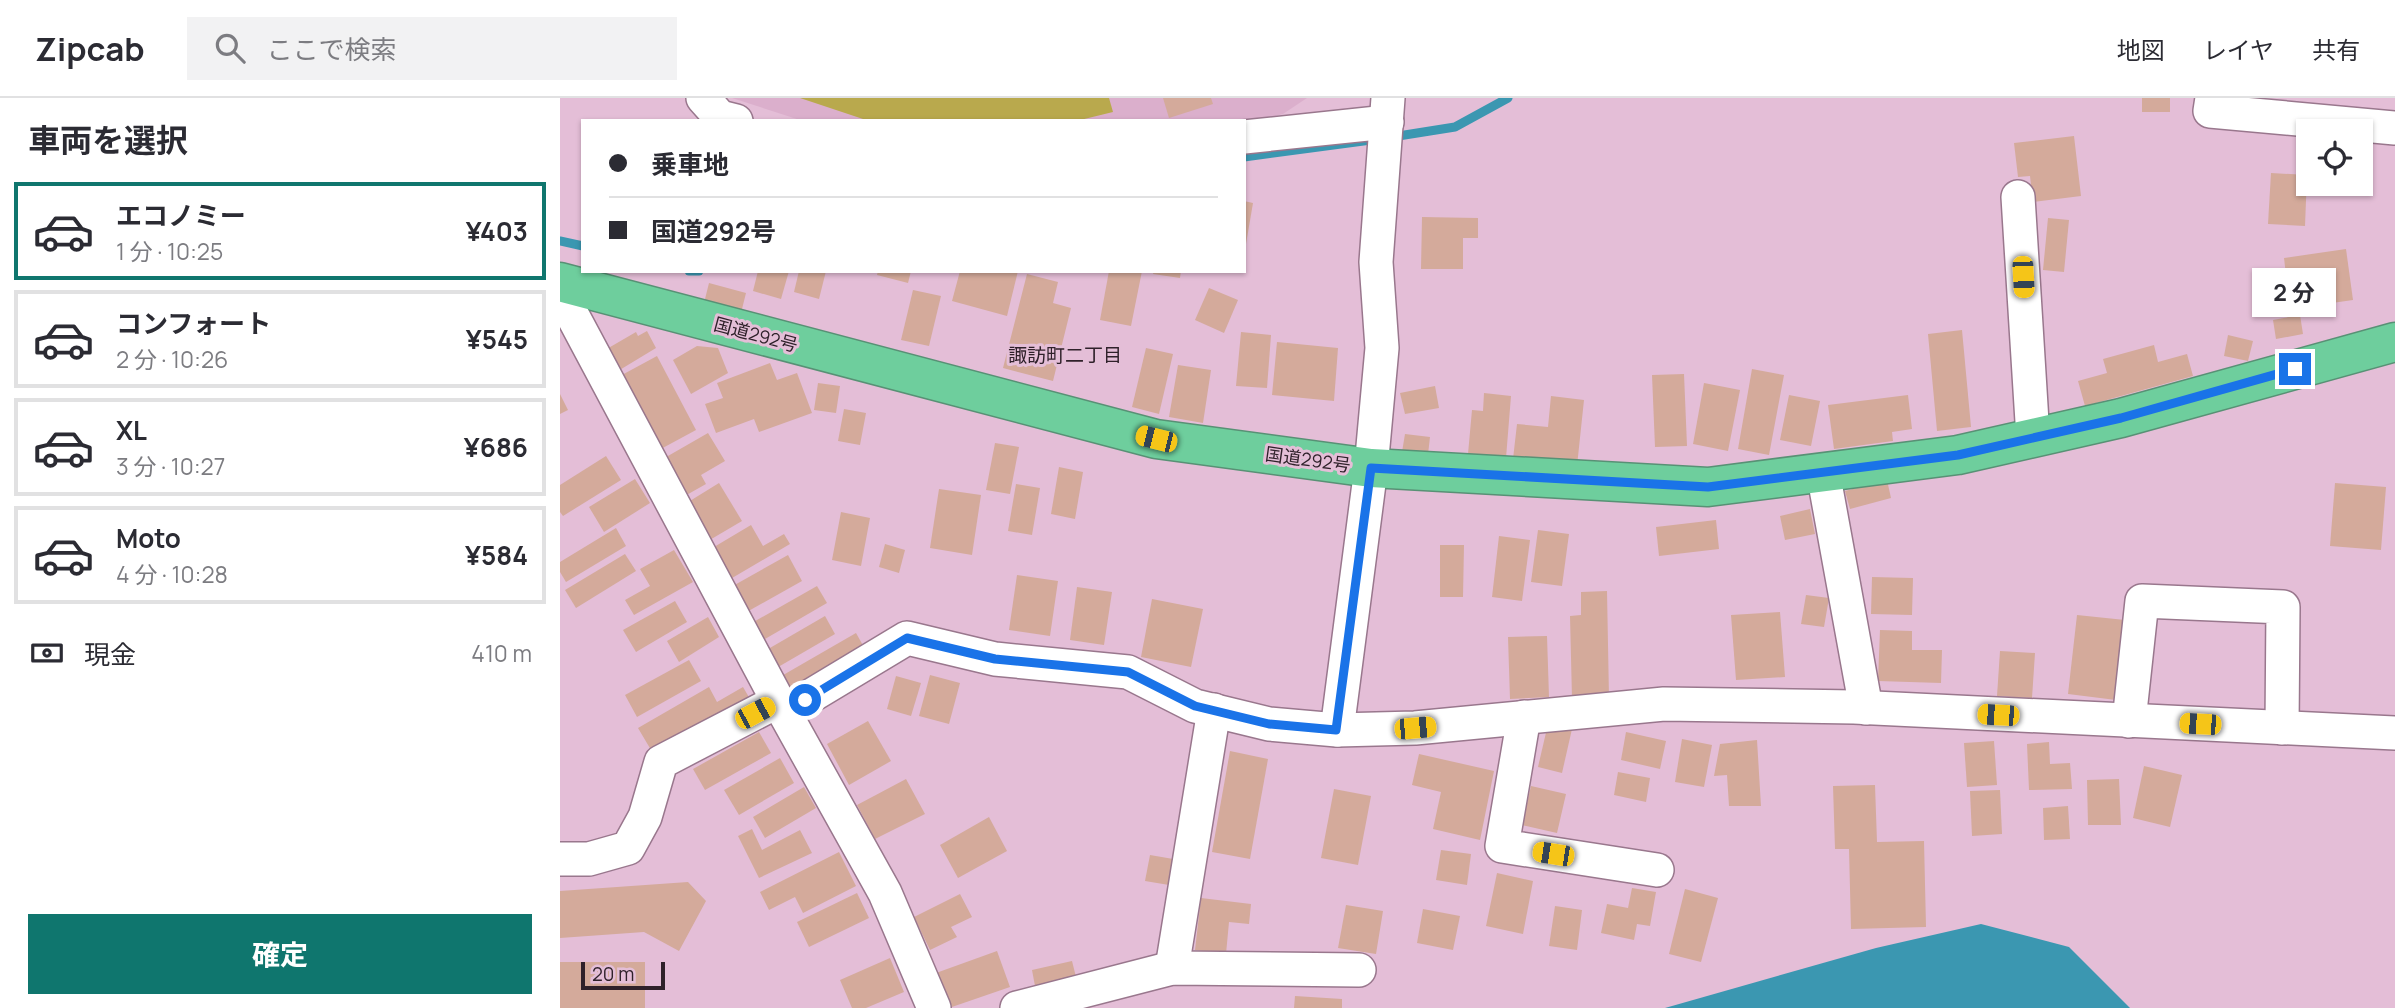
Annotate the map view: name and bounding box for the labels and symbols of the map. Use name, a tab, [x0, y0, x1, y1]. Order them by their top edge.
car	[2012, 255, 2035, 299]
callout: 2 分	[2253, 268, 2337, 316]
street label: 国道292号	[712, 311, 800, 357]
district label: 諏訪町二丁目	[1008, 342, 1122, 368]
route end	[2279, 353, 2311, 385]
car	[1134, 424, 1179, 454]
street label: 国道292号	[1264, 441, 1352, 477]
route start	[789, 684, 821, 716]
car	[732, 694, 779, 732]
car	[1977, 703, 2020, 727]
car	[2179, 712, 2222, 736]
car	[1394, 716, 1437, 740]
car	[1531, 840, 1576, 868]
scale bar	[581, 959, 665, 991]

